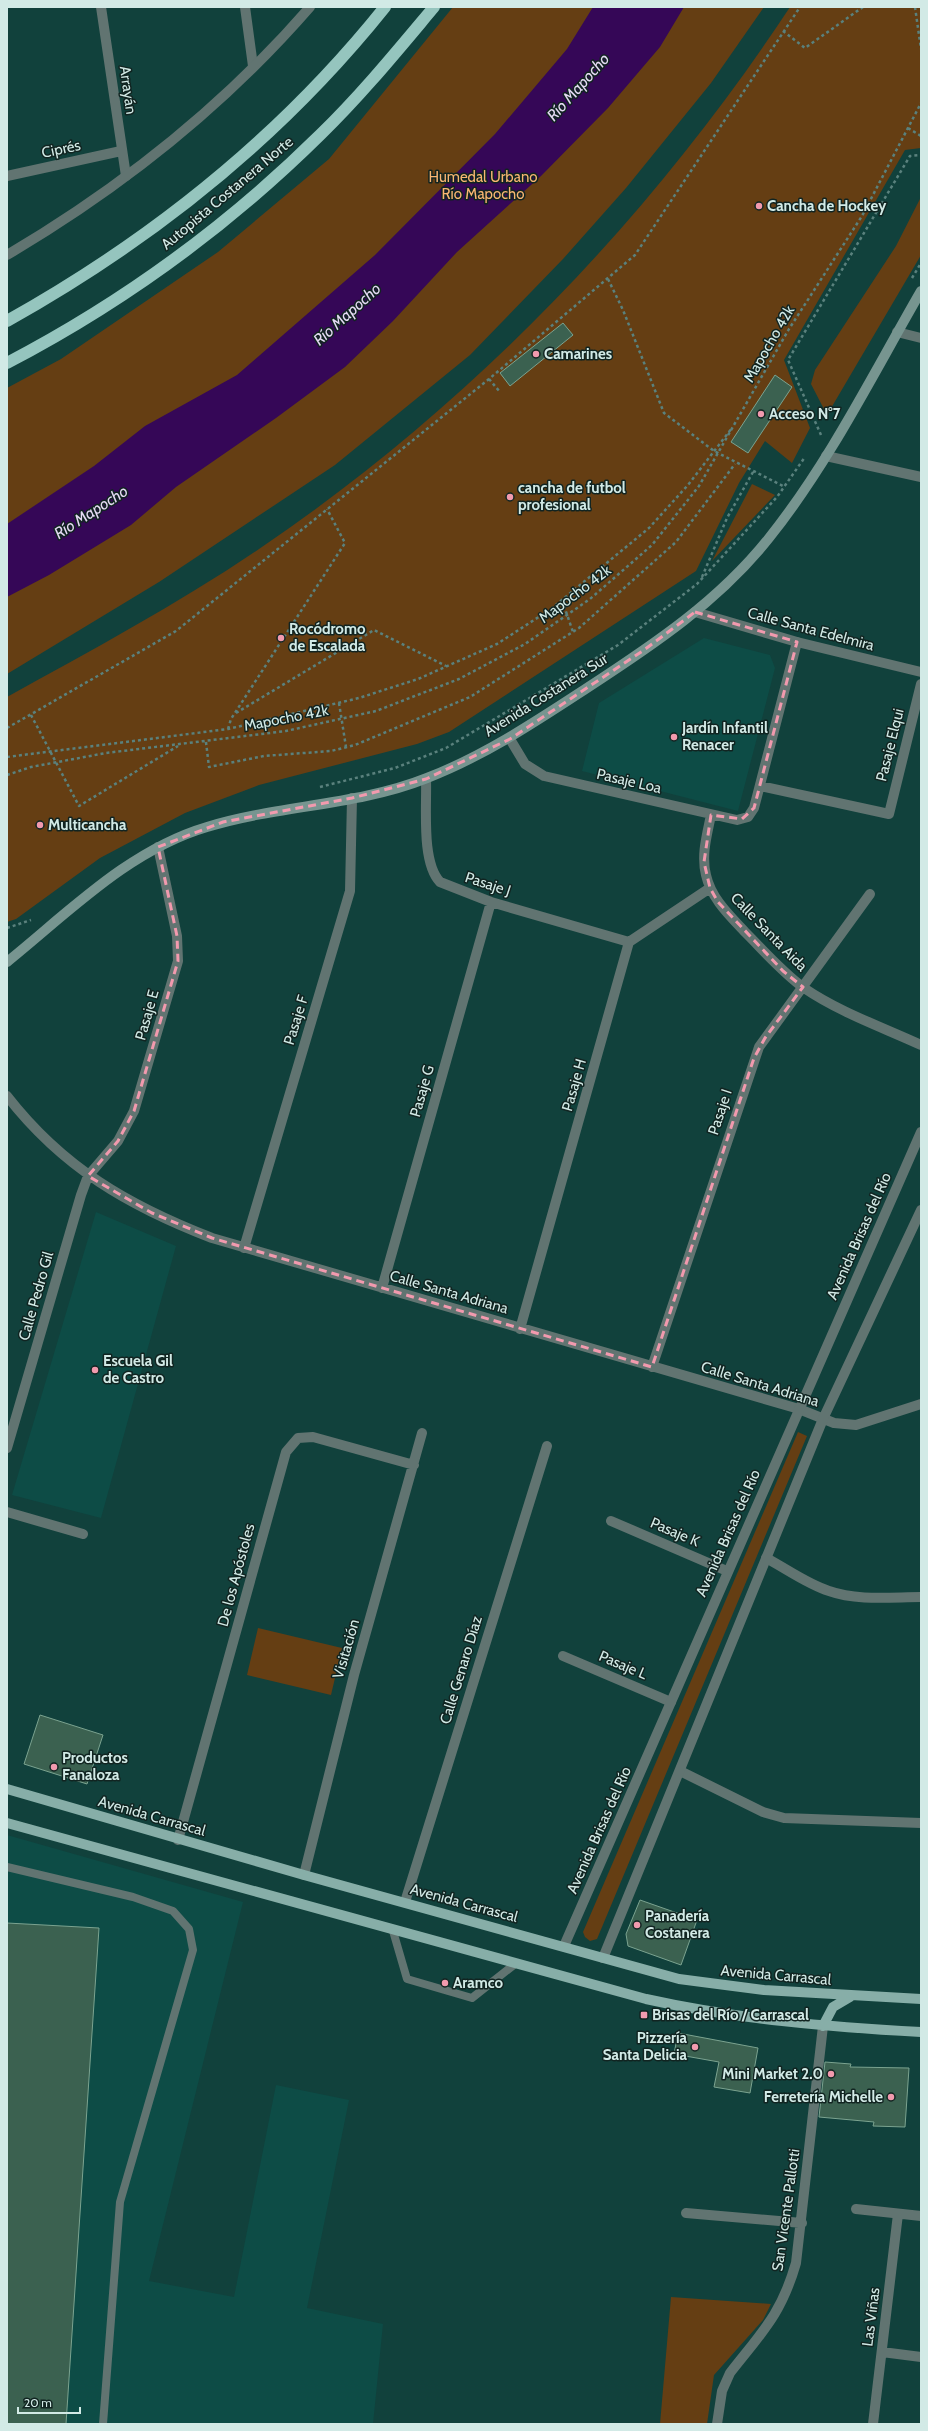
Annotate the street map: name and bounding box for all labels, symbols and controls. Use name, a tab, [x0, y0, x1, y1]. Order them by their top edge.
water label: Río Mapocho	[543, 49, 613, 125]
street label: Arrayán	[116, 65, 140, 115]
street label: Autopista Costanera Norte	[157, 132, 297, 253]
street label: Ciprés	[40, 136, 82, 162]
park label: Humedal Urbano Río Mapocho	[428, 168, 538, 203]
place label: Cancha de Hockey	[767, 197, 887, 215]
marker: Cancha de Hockey	[754, 201, 764, 211]
water label: Río Mapocho	[309, 279, 385, 349]
street label: Mapocho 42k	[740, 302, 798, 386]
place label: Camarines	[544, 345, 612, 363]
marker: Camarines	[531, 349, 541, 359]
place label: Acceso N°7	[769, 405, 841, 423]
marker: Acceso N°7	[756, 409, 766, 419]
place label: cancha de futbol profesional	[518, 479, 626, 514]
water label: Río Mapocho	[51, 481, 131, 543]
marker: cancha de futbol profesional	[505, 492, 515, 502]
street label: Mapocho 42k	[535, 561, 615, 627]
street label: Calle Santa Edelmira	[746, 603, 877, 655]
place label: Rocódromo de Escalada	[289, 620, 366, 655]
marker: Rocódromo de Escalada	[276, 633, 286, 643]
street label: Avenida Costanera Sur	[481, 650, 611, 740]
street label: Mapocho 42k	[242, 701, 330, 735]
street label: Pasaje Elqui	[872, 707, 908, 783]
place label: Jardín Infantil Renacer	[681, 719, 768, 754]
marker: Jardín Infantil Renacer	[669, 732, 679, 742]
street label: Pasaje Loa	[595, 765, 664, 797]
place label: Multicancha	[48, 816, 127, 834]
marker: Multicancha	[35, 820, 45, 830]
street label: Pasaje J	[463, 868, 513, 900]
street label: Calle Santa Aida	[727, 889, 812, 976]
street label: Pasaje E	[131, 988, 163, 1042]
street label: Pasaje F	[280, 993, 312, 1047]
street label: Pasaje H	[558, 1057, 590, 1113]
street label: Pasaje G	[406, 1063, 438, 1119]
street label: Pasaje I	[704, 1087, 736, 1137]
street label: Avenida Brisas del Río	[823, 1170, 895, 1302]
street label: Calle Pedro Gil	[15, 1249, 57, 1343]
street label: Calle Santa Adriana	[388, 1266, 511, 1318]
place label: Escuela Gil de Castro	[103, 1352, 173, 1387]
street label: Calle Santa Adriana	[699, 1357, 822, 1411]
marker: Escuela Gil de Castro	[90, 1365, 100, 1375]
street label: Avenida Brisas del Río	[692, 1467, 764, 1599]
street label: Pasaje K	[648, 1514, 703, 1551]
street label: De los Apóstoles	[214, 1522, 258, 1628]
street label: Calle Genaro Díaz	[436, 1614, 486, 1726]
street label: Visitación	[329, 1617, 363, 1681]
street label: Pasaje L	[596, 1647, 650, 1683]
place label: Productos Fanaloza	[62, 1749, 128, 1784]
marker: Productos Fanaloza	[49, 1762, 59, 1772]
street label: Avenida Brisas del Río	[563, 1764, 635, 1896]
street label: Avenida Carrascal	[96, 1792, 208, 1840]
street label: Avenida Carrascal	[408, 1880, 520, 1926]
place label: Panadería Costanera	[645, 1907, 710, 1942]
marker: Panadería Costanera	[632, 1920, 642, 1930]
street label: Avenida Carrascal	[720, 1961, 832, 1989]
place label: Aramco	[453, 1974, 504, 1992]
marker: Aramco	[440, 1978, 450, 1988]
place label: Brisas del Río / Carrascal	[652, 2006, 809, 2024]
marker: Brisas del Río / Carrascal	[639, 2010, 649, 2020]
place label: Pizzería Santa Delicia	[603, 2029, 688, 2064]
marker: Pizzería Santa Delicia	[690, 2042, 700, 2052]
place label: Mini Market 2.0	[722, 2065, 823, 2083]
marker: Mini Market 2.0	[826, 2069, 836, 2079]
place label: Ferretería Michelle	[764, 2088, 883, 2106]
marker: Ferretería Michelle	[886, 2092, 896, 2102]
street label: San Vicente Pallotti	[768, 2148, 804, 2272]
street label: Las Viñas	[858, 2287, 884, 2347]
scale bar	[18, 2389, 80, 2415]
text: 20 m	[24, 2395, 52, 2410]

